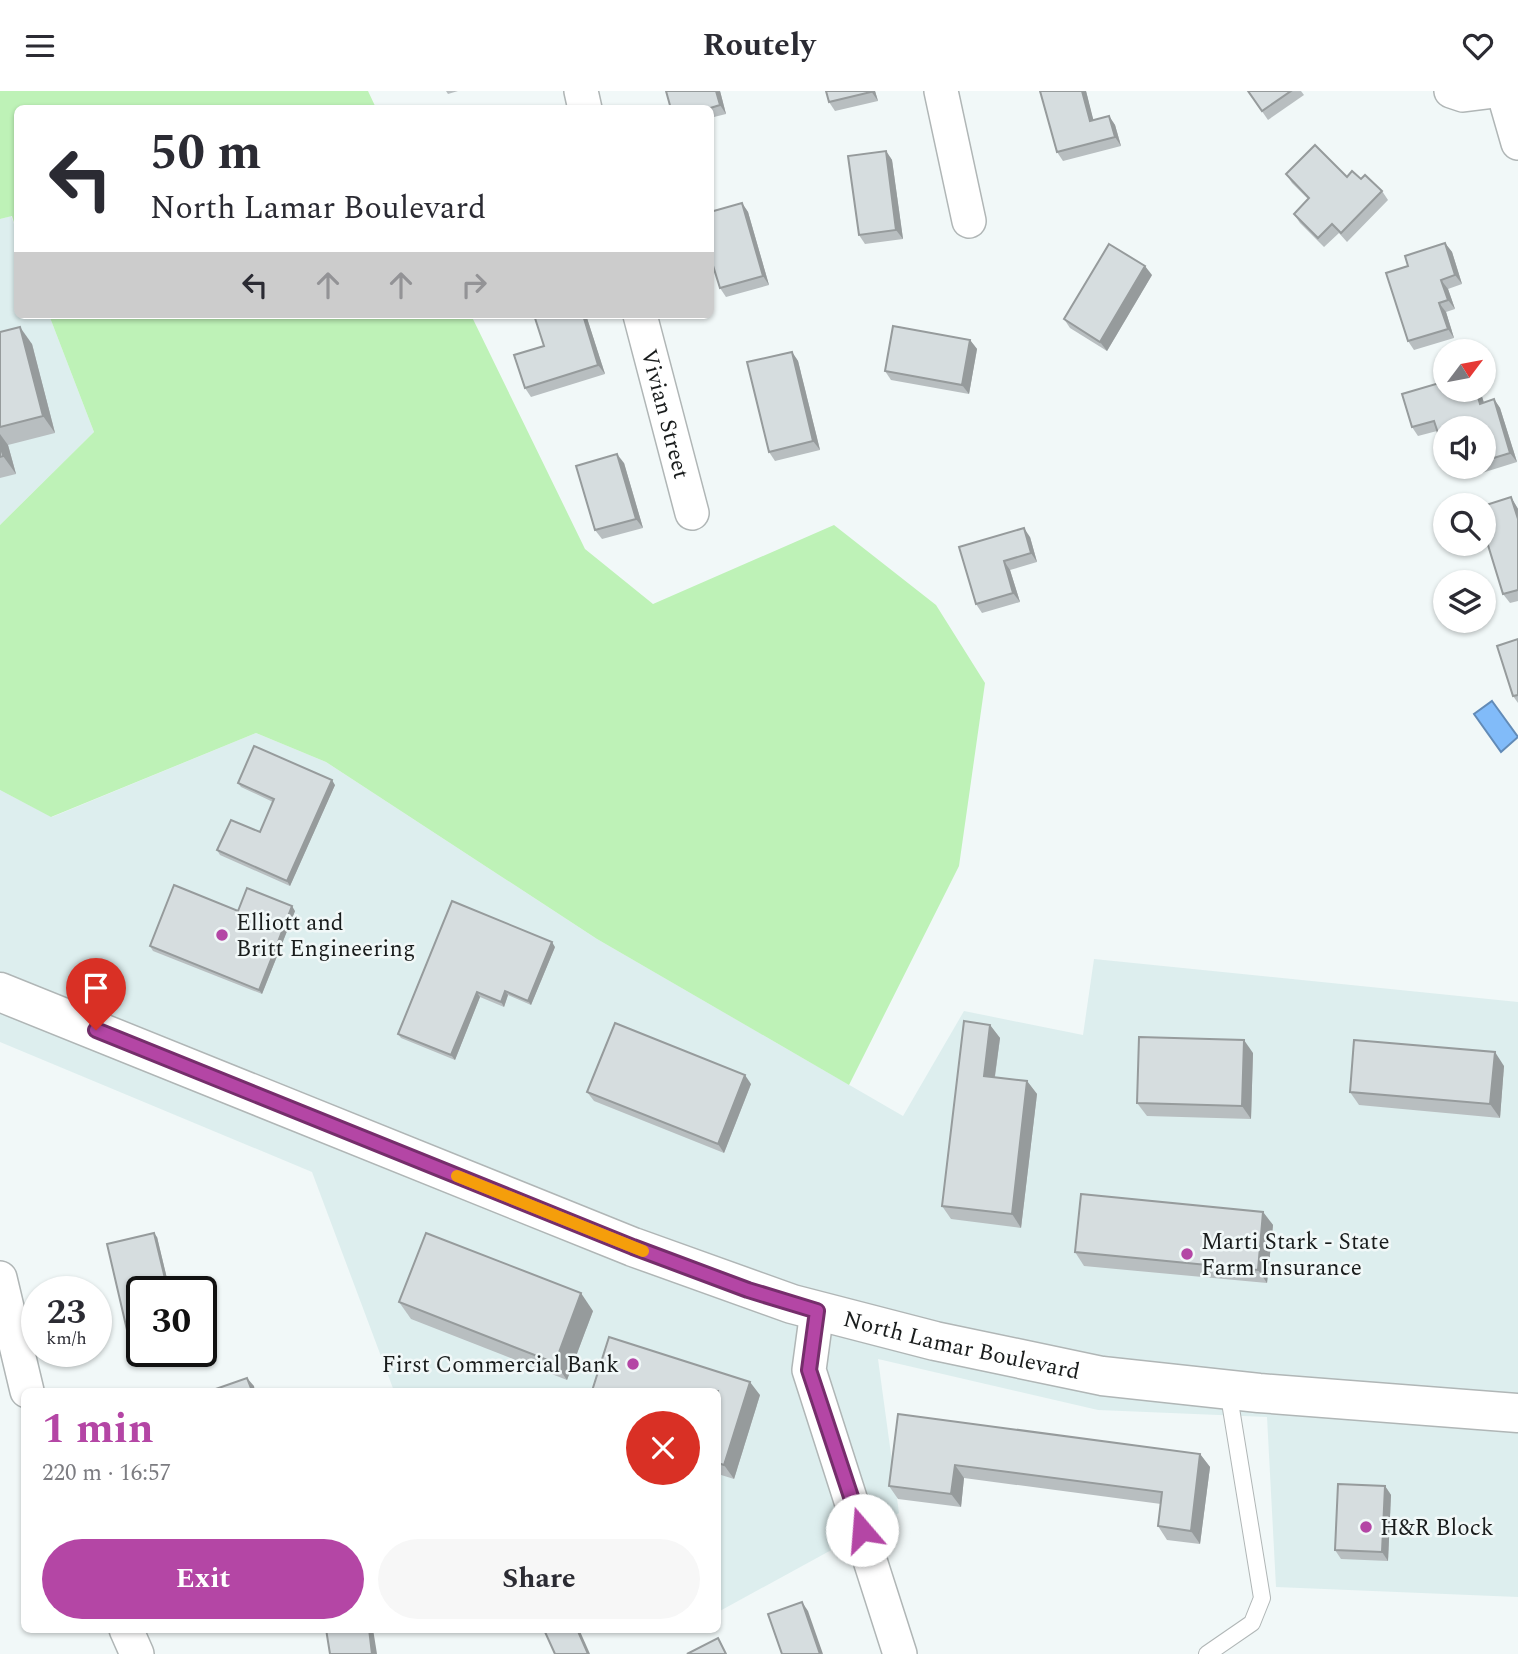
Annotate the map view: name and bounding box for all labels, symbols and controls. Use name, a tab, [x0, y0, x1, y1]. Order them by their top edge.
text: Routely	[702, 21, 816, 70]
icon: menu	[21, 27, 59, 65]
icon: heart	[1459, 27, 1497, 65]
text: 50 m	[150, 116, 261, 191]
icon: left	[35, 133, 126, 224]
text: North Lamar Boulevard	[150, 184, 486, 233]
icon: left	[236, 266, 274, 304]
icon: ahead	[309, 266, 347, 304]
icon: ahead	[382, 266, 420, 304]
icon: right	[455, 266, 493, 304]
north arrow	[1433, 339, 1496, 403]
map controls	[1433, 339, 1496, 633]
street label: Vivian Street	[631, 345, 698, 483]
button: sound	[1433, 416, 1496, 479]
button: search	[1433, 493, 1496, 556]
button: layers	[1433, 570, 1496, 633]
place label: Elliott and Britt Engineering	[236, 906, 415, 967]
marker: Elliott and Britt Engineering	[214, 927, 230, 943]
pin	[66, 958, 126, 1030]
icon: arrive	[77, 969, 115, 1007]
place label: Marti Stark - State Farm Insurance	[1201, 1225, 1390, 1286]
marker: Marti Stark - State Farm Insurance	[1179, 1246, 1195, 1262]
speed limit sign: 30	[126, 1276, 217, 1367]
text: 23	[47, 1286, 86, 1339]
street label: North Lamar Boulevard	[839, 1302, 1083, 1390]
text: km/h	[46, 1325, 87, 1352]
place label: First Commercial Bank	[382, 1348, 619, 1383]
marker: First Commercial Bank	[625, 1356, 641, 1372]
text: 1 min	[42, 1398, 154, 1461]
button: close	[626, 1411, 700, 1485]
text: 220 m · 16:57	[42, 1456, 171, 1491]
position arrow	[825, 1493, 899, 1567]
place label: H&R Block	[1380, 1511, 1494, 1546]
marker: H&R Block	[1358, 1519, 1374, 1535]
button: Exit	[42, 1539, 364, 1619]
button: Share	[378, 1539, 700, 1619]

